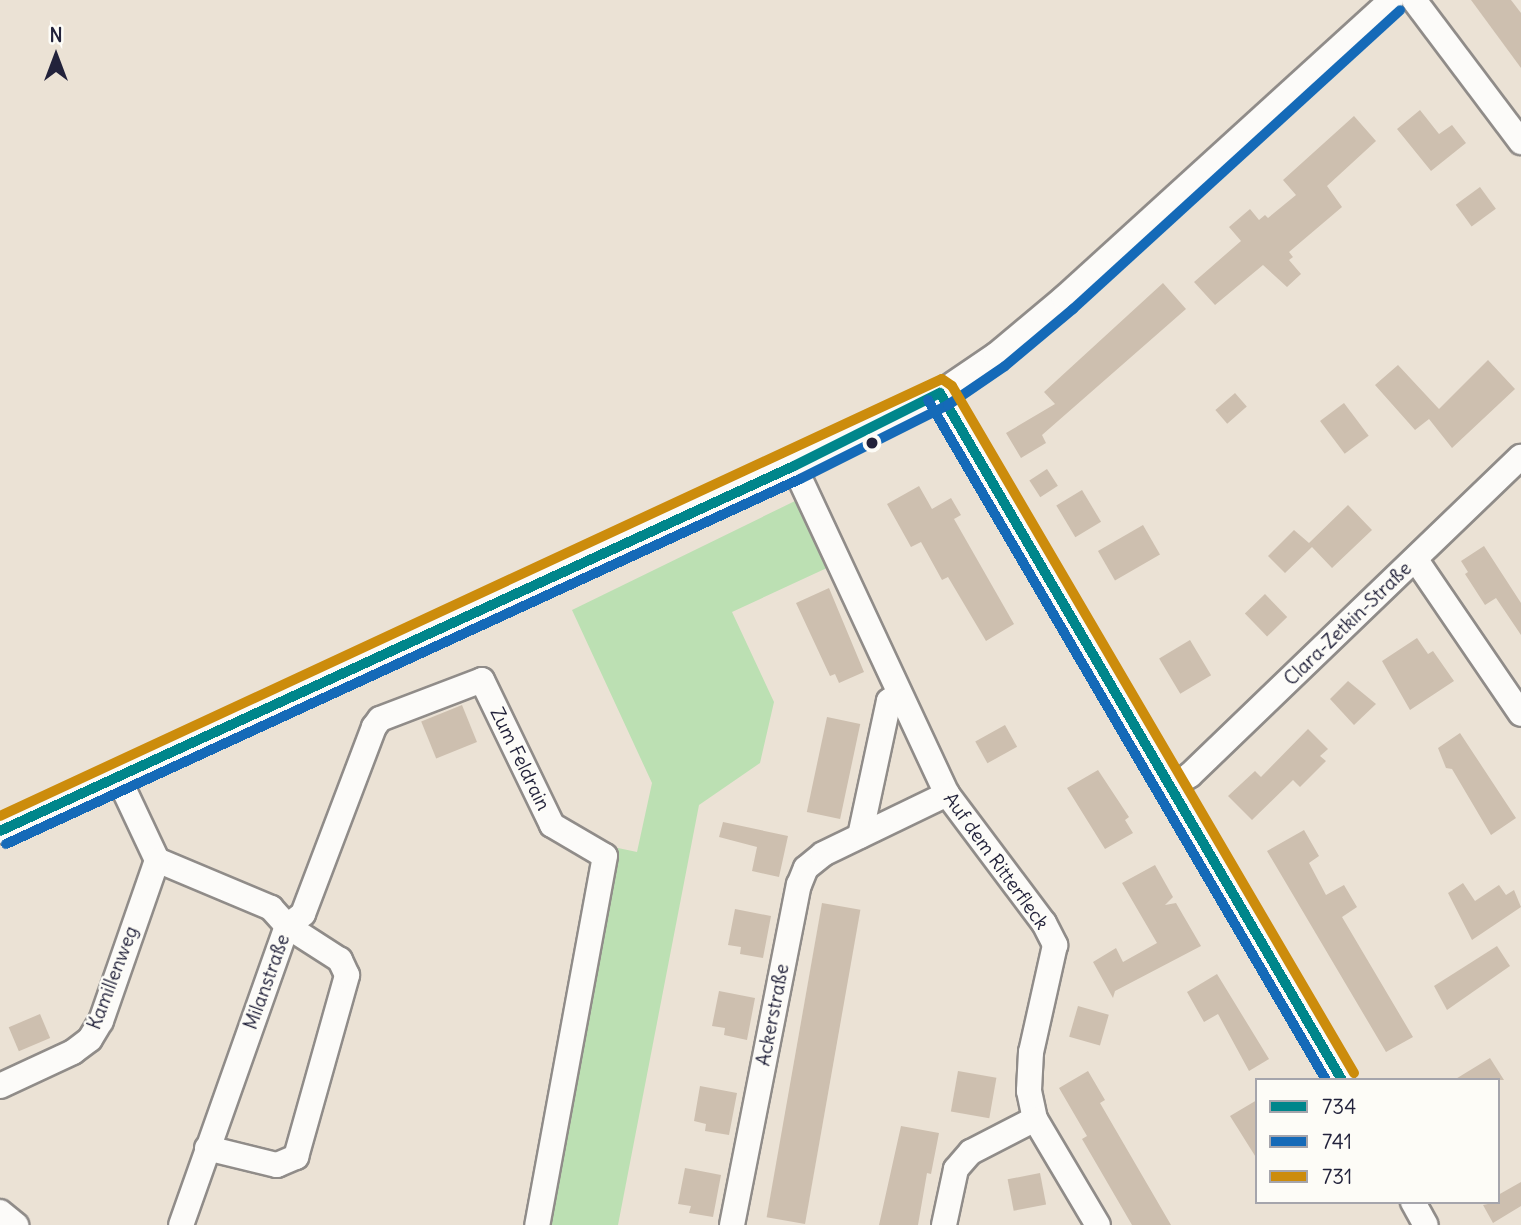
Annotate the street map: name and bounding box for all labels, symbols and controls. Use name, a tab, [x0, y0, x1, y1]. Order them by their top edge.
north arrow	[21, 21, 91, 91]
text: N	[49, 23, 63, 47]
unlabelled marker	[865, 436, 879, 450]
street label: Clara-Zetkin-Straße	[1280, 557, 1416, 691]
street label: Zum Feldrain	[485, 704, 555, 814]
street label: Auf dem Ritterfleck	[939, 788, 1053, 934]
street label: Kamillenweg	[83, 923, 143, 1033]
street label: Milanstraße	[239, 931, 295, 1033]
street label: Ackerstraße	[752, 962, 794, 1068]
legend	[1255, 1078, 1500, 1204]
text: 734	[1322, 1093, 1356, 1120]
text: 741	[1322, 1128, 1352, 1155]
text: 731	[1322, 1163, 1352, 1190]

